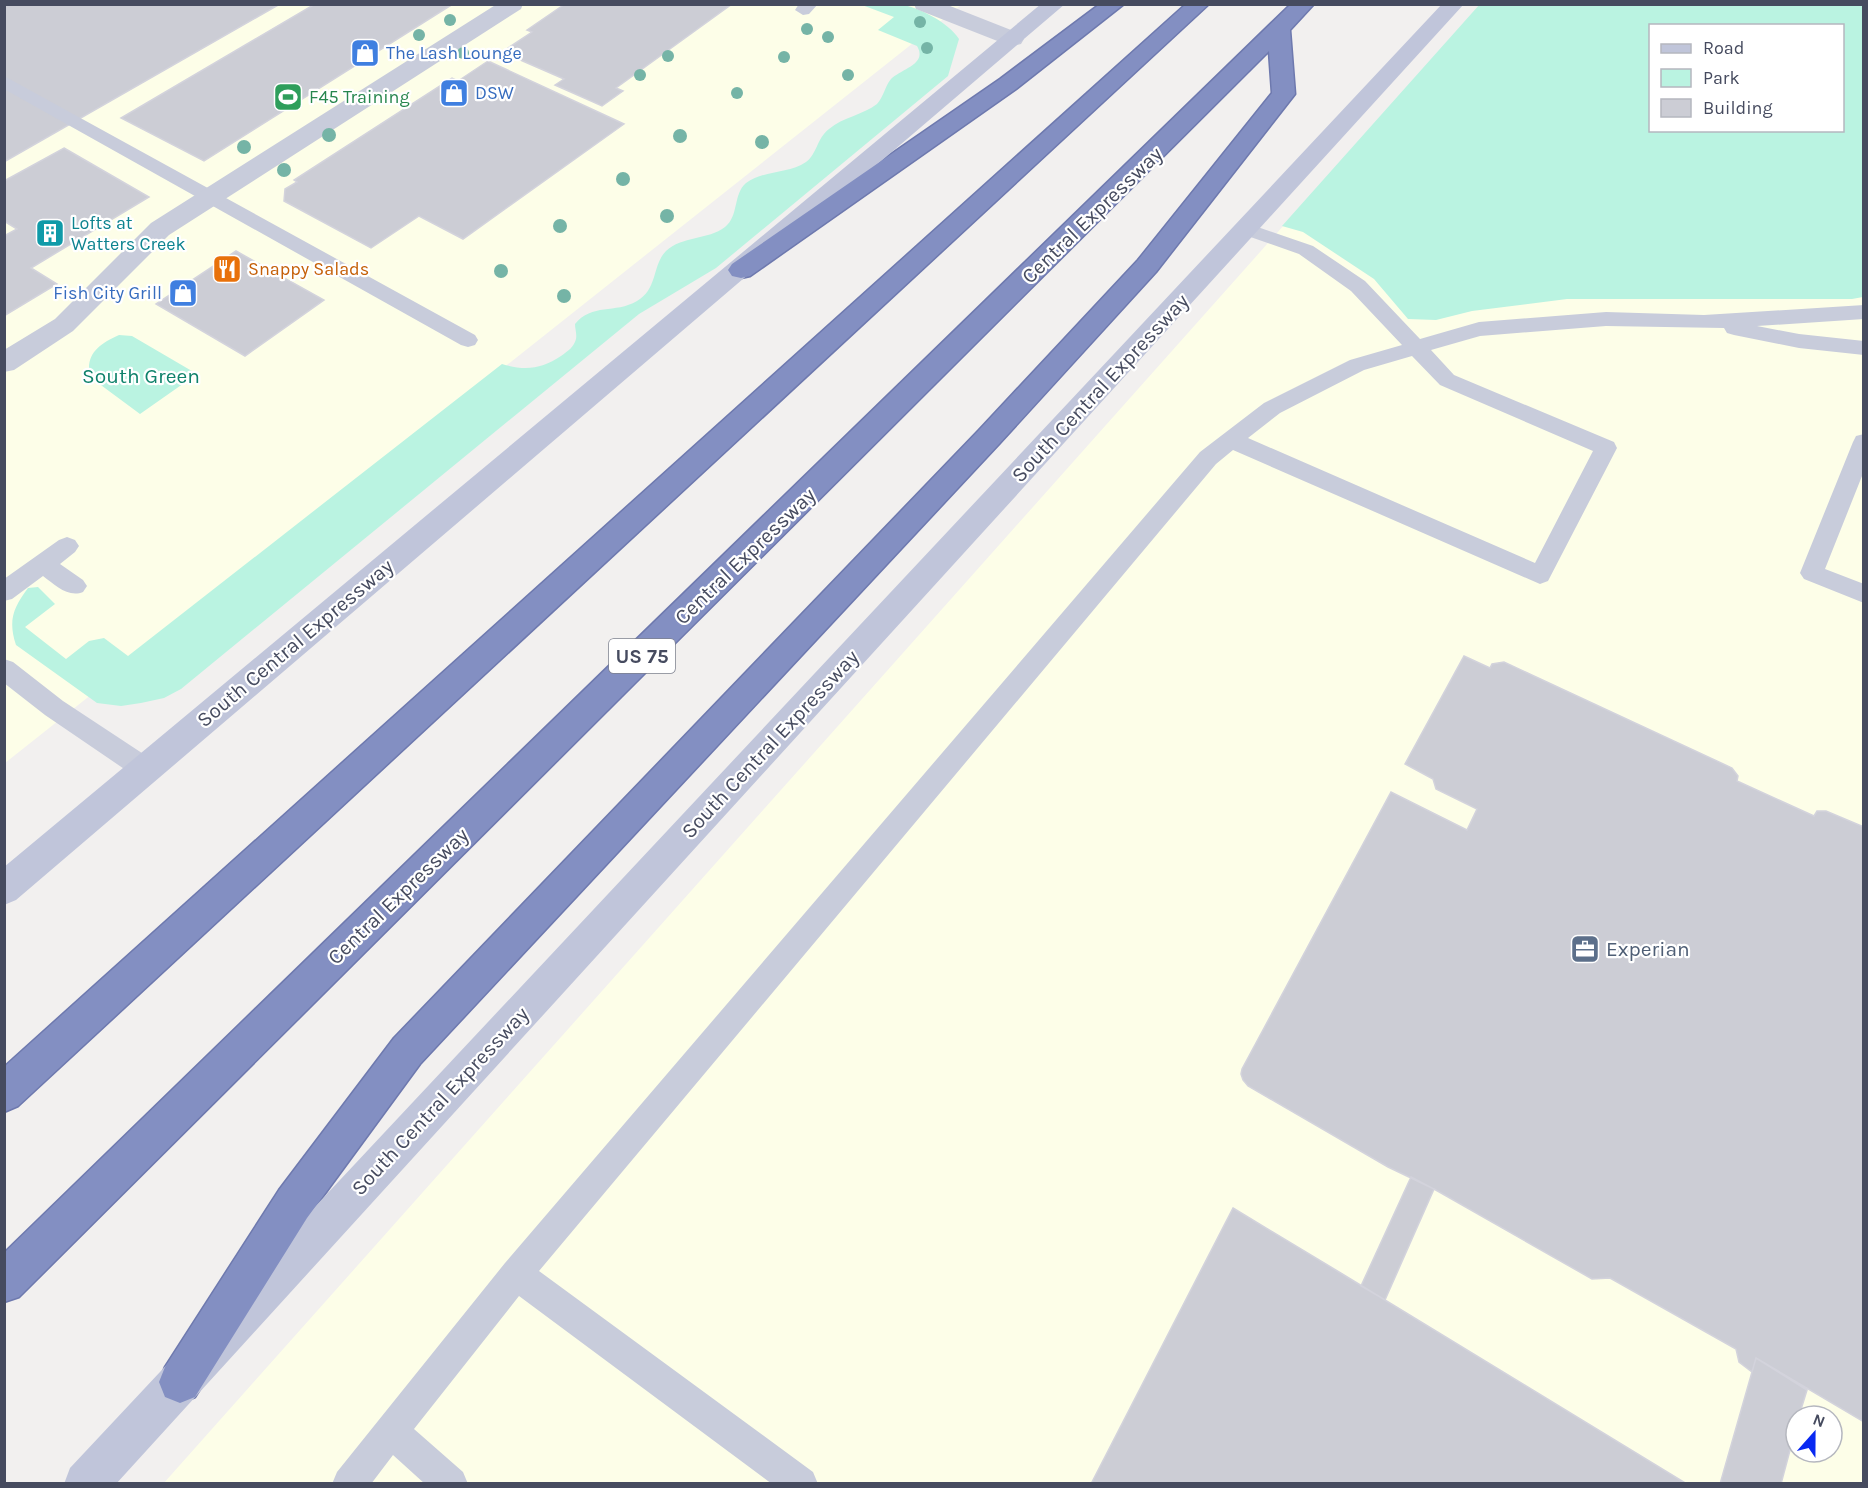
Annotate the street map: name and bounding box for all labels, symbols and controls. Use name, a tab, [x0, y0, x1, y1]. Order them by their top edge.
legend	[1649, 24, 1844, 132]
shop icon: The Lash Lounge	[349, 37, 381, 69]
text: Road	[1703, 37, 1744, 59]
place label: The Lash Lounge	[386, 42, 522, 64]
text: Park	[1703, 67, 1740, 89]
shop icon: DSW	[438, 77, 470, 109]
sports icon: F45 Training	[272, 81, 304, 113]
place label: DSW	[475, 82, 514, 104]
place label: F45 Training	[309, 86, 410, 108]
text: Building	[1703, 97, 1773, 119]
street label: Central Expressway	[1017, 142, 1167, 288]
place label: Lofts at Watters Creek	[71, 212, 186, 255]
building icon: Lofts at Watters Creek	[34, 217, 66, 249]
restaurant icon: Snappy Salads	[211, 253, 243, 285]
place label: Snappy Salads	[248, 258, 369, 280]
shop icon: Fish City Grill	[167, 277, 199, 309]
place label: Fish City Grill	[53, 282, 162, 304]
street label: South Central Expressway	[1006, 289, 1194, 487]
park label: South Green	[82, 364, 200, 388]
street label: Central Expressway	[670, 483, 820, 629]
street label: South Central Expressway	[192, 554, 398, 732]
road number: US 75	[609, 639, 675, 673]
street label: South Central Expressway	[676, 645, 864, 843]
street label: Central Expressway	[323, 823, 473, 969]
office icon: Experian	[1569, 933, 1601, 965]
place label: Experian	[1606, 937, 1690, 961]
street label: South Central Expressway	[346, 1002, 534, 1200]
north arrow	[1784, 1404, 1844, 1464]
text: N	[1810, 1410, 1828, 1431]

